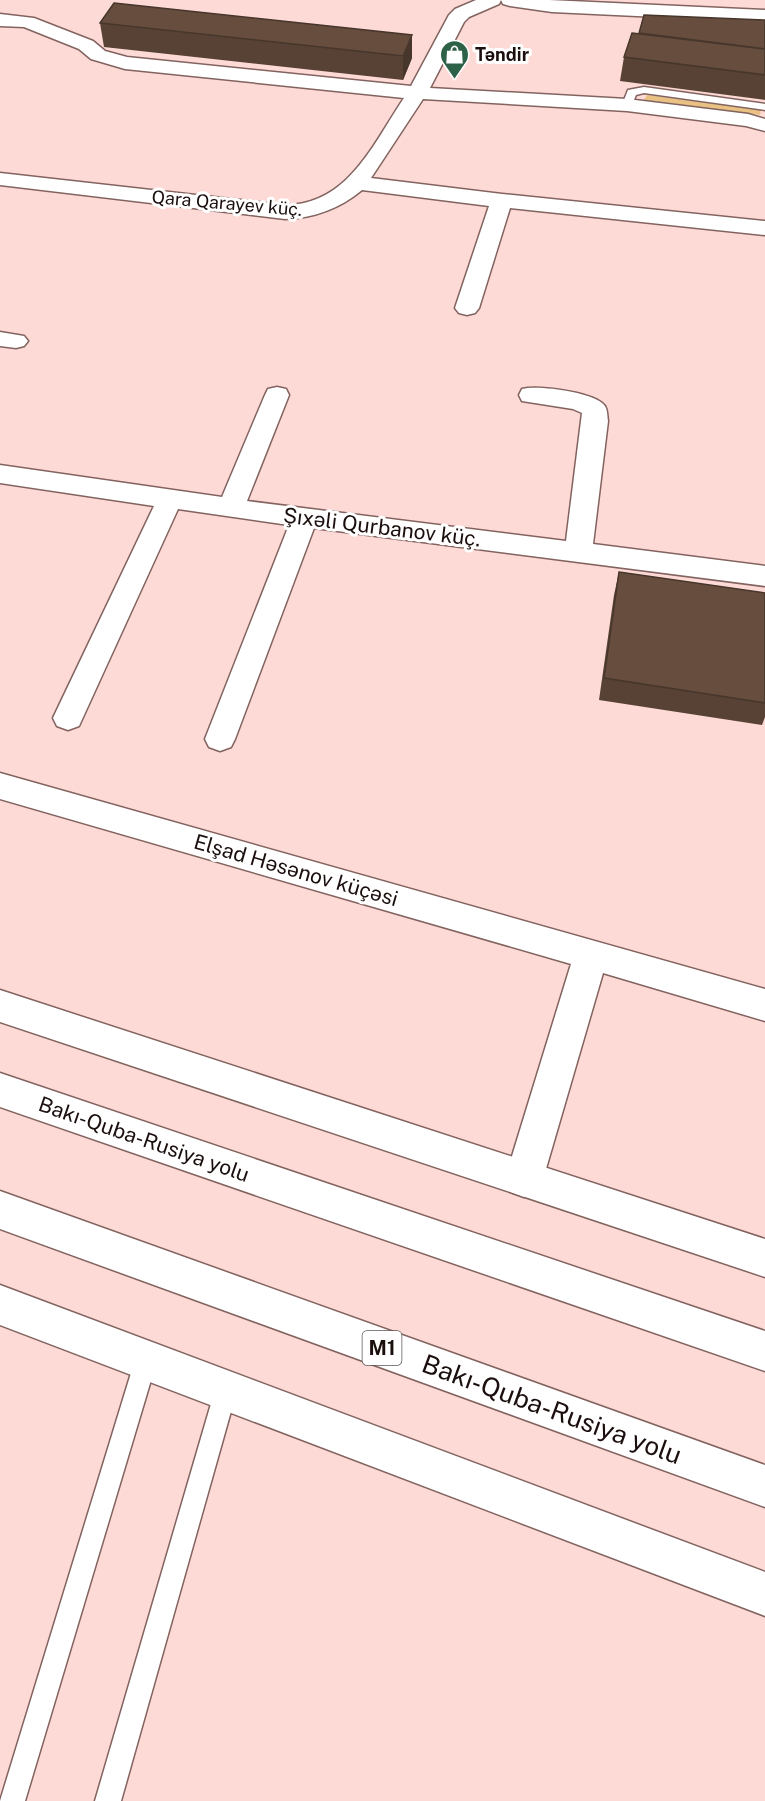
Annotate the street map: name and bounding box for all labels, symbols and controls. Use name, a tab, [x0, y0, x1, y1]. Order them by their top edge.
shop icon: Təndir	[438, 38, 470, 80]
place label: Təndir	[475, 44, 530, 65]
street label: Qara Qarayev küç.	[151, 186, 303, 220]
street label: Şıxəli Qurbanov küç.	[282, 502, 482, 552]
street label: Elşad Həsənov küçəsi	[191, 829, 401, 911]
street label: Bakı-Quba-Rusiya yolu	[35, 1091, 253, 1187]
road number: M1	[362, 1331, 401, 1365]
street label: Bakı-Quba-Rusiya yolu	[418, 1348, 686, 1470]

